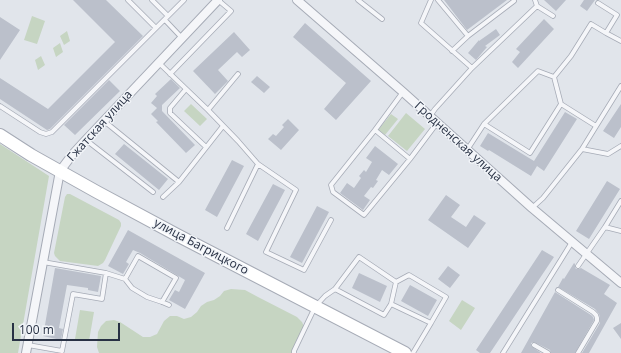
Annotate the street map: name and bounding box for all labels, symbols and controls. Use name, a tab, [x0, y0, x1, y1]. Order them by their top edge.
street label: Гжатская улица	[64, 88, 136, 164]
street label: Гродненская улица	[411, 99, 505, 185]
street label: улица Багрицкого	[151, 216, 251, 278]
scale bar	[14, 315, 122, 341]
text: 100 m	[19, 321, 54, 338]

